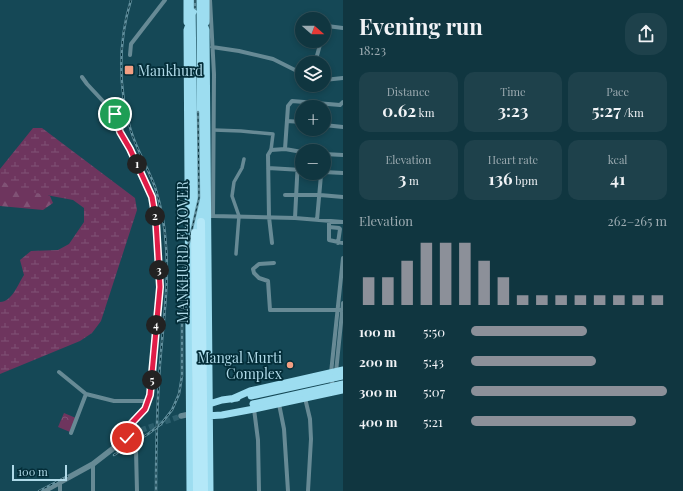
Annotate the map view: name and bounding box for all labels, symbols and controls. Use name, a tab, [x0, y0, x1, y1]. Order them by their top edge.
text: Evening run	[359, 11, 483, 41]
north arrow	[295, 12, 331, 48]
map controls	[295, 12, 331, 180]
button: share	[625, 13, 667, 55]
text: 18:23	[359, 41, 386, 58]
button: layers	[295, 56, 331, 92]
place label: Mankhurd	[138, 61, 203, 80]
marker: Mankhurd	[123, 64, 135, 76]
text: Distance	[387, 84, 430, 99]
text: Time	[500, 84, 526, 99]
text: Pace	[606, 84, 629, 99]
pin	[98, 97, 132, 131]
text: 0.62	[382, 99, 416, 121]
text: 3:23	[498, 99, 528, 121]
text: 5:27	[592, 99, 621, 121]
button: +	[295, 100, 331, 136]
icon: arrive	[104, 103, 126, 125]
text: km	[416, 105, 434, 120]
text: /km	[621, 105, 644, 120]
button: −	[295, 144, 331, 180]
text: Elevation	[385, 152, 431, 167]
text: Heart rate	[488, 152, 538, 167]
text: kcal	[608, 152, 628, 167]
pin: 1	[127, 154, 147, 174]
text: 1	[135, 156, 139, 171]
text: 3	[398, 167, 406, 189]
text: 136	[488, 167, 513, 189]
text: 41	[610, 167, 625, 189]
text: m	[406, 173, 419, 188]
text: bpm	[513, 173, 538, 188]
street label: MANKHURD FLYOVER	[173, 180, 192, 323]
pin: 2	[145, 206, 165, 226]
text: 2	[152, 208, 158, 223]
text: Elevation	[359, 212, 413, 229]
text: 262–265 m	[607, 212, 667, 229]
pin: 3	[149, 260, 169, 280]
text: 3	[156, 262, 162, 277]
pin: 4	[146, 315, 166, 335]
text: 4	[153, 317, 159, 332]
text: 100 m	[359, 323, 396, 340]
text: 5:50	[423, 323, 445, 340]
place label: Mangal Murti Complex	[198, 348, 283, 383]
text: 200 m	[359, 353, 397, 370]
text: 5:43	[423, 353, 444, 370]
marker: Mangal Murti Complex	[285, 360, 295, 370]
pin: 5	[142, 370, 162, 390]
text: 5	[149, 372, 155, 387]
text: 300 m	[359, 383, 397, 400]
text: 5:07	[423, 383, 445, 400]
text: 400 m	[359, 413, 397, 430]
text: 5:21	[423, 413, 443, 430]
pin	[110, 421, 144, 455]
icon: check	[116, 427, 138, 449]
scale bar	[12, 463, 67, 482]
text: 100 m	[18, 464, 48, 479]

